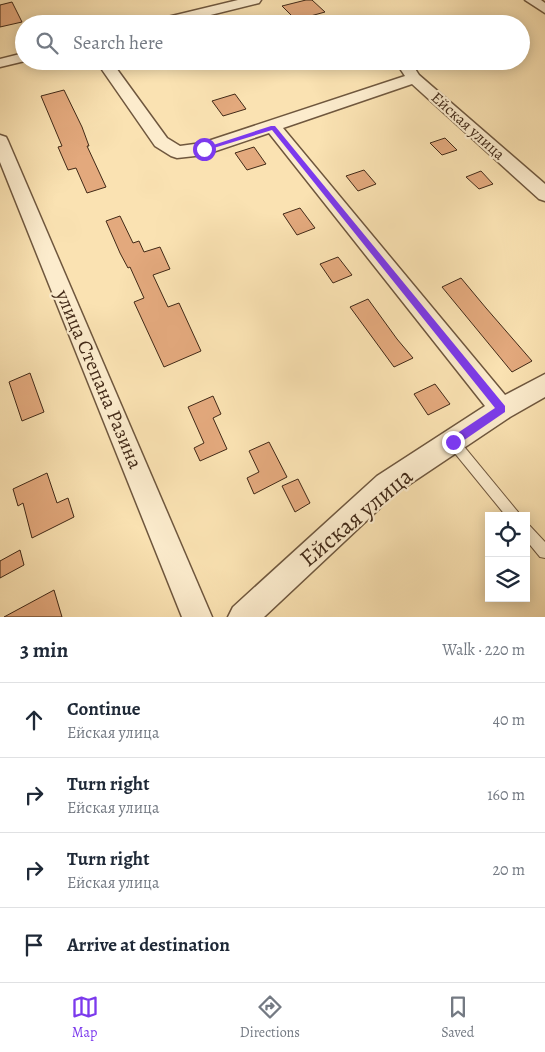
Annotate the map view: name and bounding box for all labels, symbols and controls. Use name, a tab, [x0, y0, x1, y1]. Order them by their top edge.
search box	[15, 15, 530, 70]
icon: search	[33, 29, 61, 57]
text: Search here	[73, 30, 163, 56]
street label: Ейская улица	[426, 87, 510, 165]
route start	[193, 138, 216, 161]
street label: улица Степана Разина	[49, 284, 149, 473]
route end	[442, 431, 465, 454]
street label: Ейская улица	[293, 460, 419, 574]
map controls	[485, 512, 530, 602]
button: locate	[485, 512, 530, 557]
button: layers	[485, 557, 530, 602]
text: 3 min	[20, 636, 68, 664]
text: Walk · 220 m	[442, 639, 525, 661]
text: Continue	[67, 696, 141, 722]
icon: ahead	[20, 706, 48, 734]
text: 40 m	[493, 709, 525, 731]
text: Ейская улица	[67, 722, 159, 744]
text: Turn right	[67, 771, 149, 797]
icon: right	[20, 781, 48, 809]
text: 160 m	[487, 784, 525, 806]
text: Ейская улица	[67, 797, 159, 819]
text: Turn right	[67, 846, 149, 872]
icon: right	[20, 856, 48, 884]
text: 20 m	[492, 859, 525, 881]
text: Ейская улица	[67, 872, 159, 894]
icon: arrive	[20, 931, 48, 959]
text: Arrive at destination	[67, 932, 230, 958]
tab: Map	[71, 993, 99, 1042]
tab: Directions	[240, 993, 300, 1042]
tab: Saved	[441, 993, 474, 1042]

